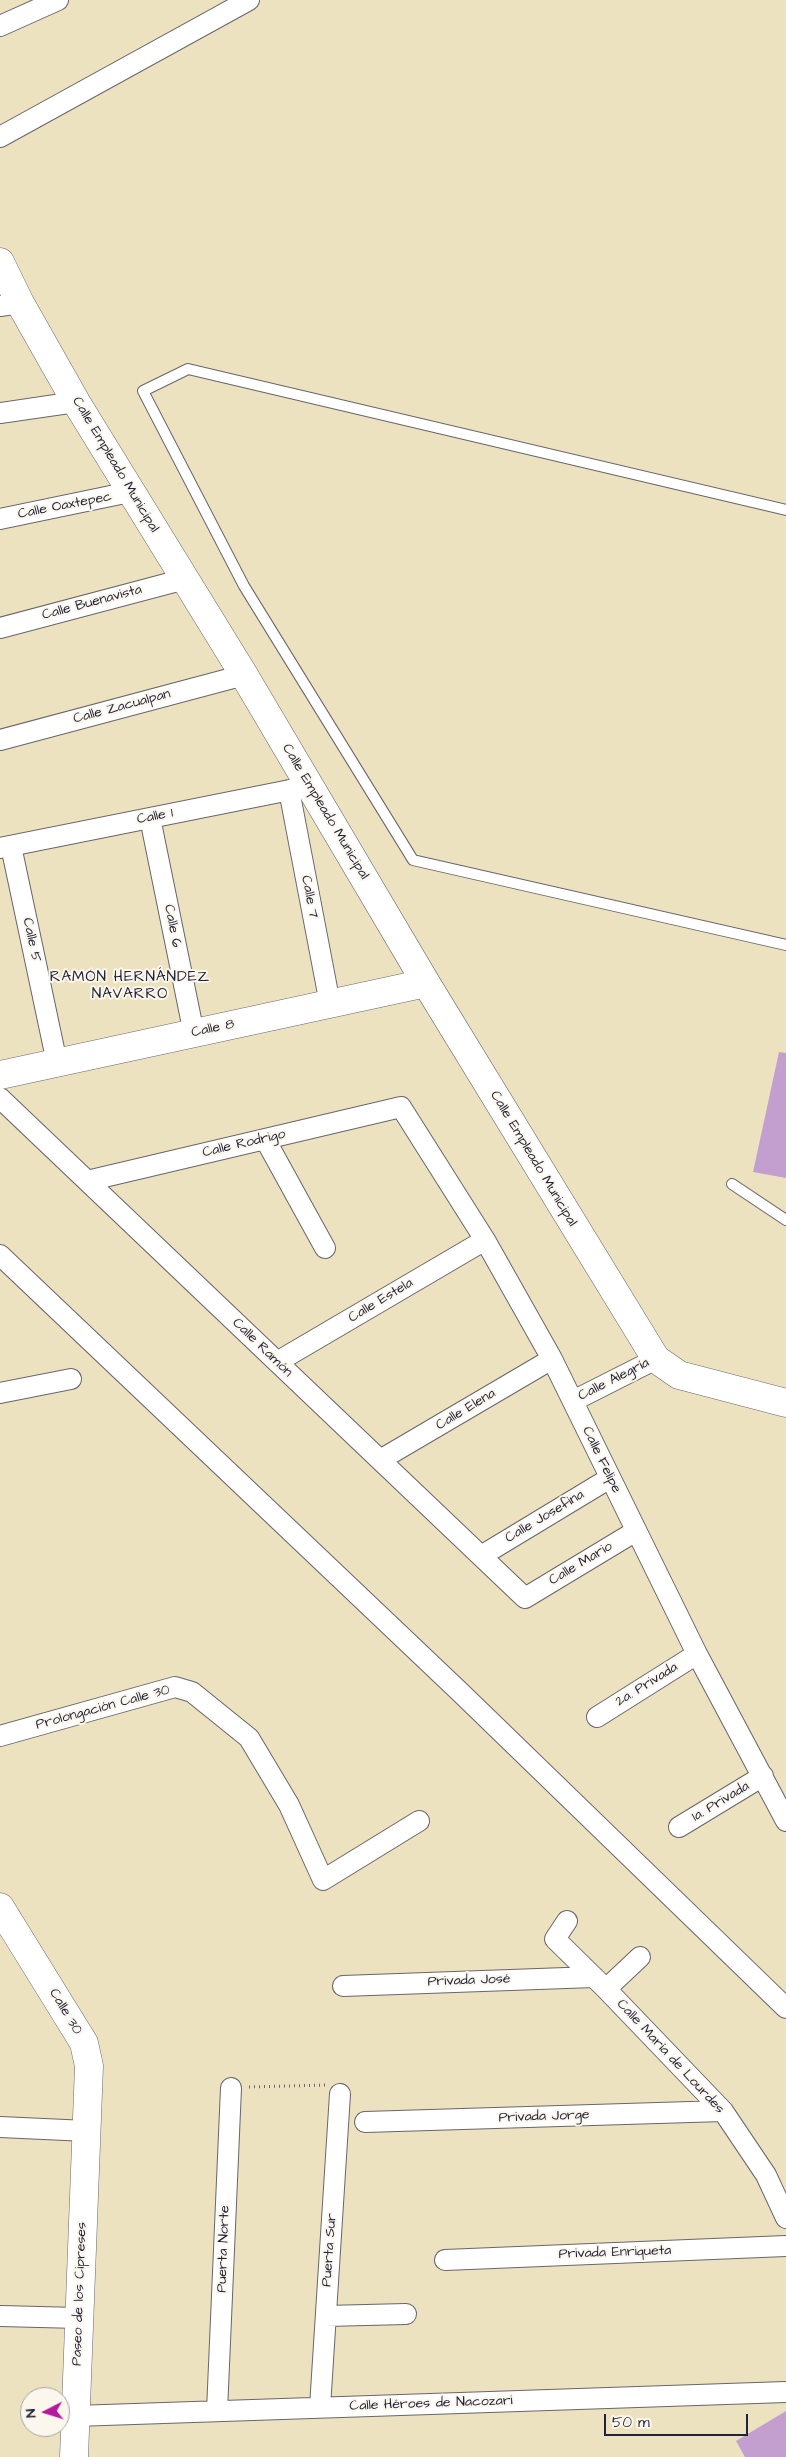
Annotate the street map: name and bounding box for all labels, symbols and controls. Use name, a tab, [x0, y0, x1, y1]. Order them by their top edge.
street label: Calle Empleado Municipal	[68, 394, 162, 536]
street label: Calle Oaxtepec	[17, 489, 113, 523]
street label: Calle Buenavista	[40, 582, 144, 624]
street label: Calle Zacualpan	[72, 686, 172, 728]
street label: Calle Empleado Municipal	[278, 741, 372, 883]
street label: Calle 1	[136, 805, 174, 829]
street label: Calle 7	[297, 874, 321, 920]
street label: Calle 6	[160, 903, 184, 949]
street label: Calle 5	[18, 916, 44, 964]
district label: RAMÓN HERNÁNDEZ NAVARRO	[48, 969, 212, 1004]
street label: Calle 8	[190, 1016, 236, 1042]
street label: Calle Empleado Municipal	[486, 1088, 580, 1230]
street label: Calle Rodrigo	[201, 1126, 287, 1162]
street label: Calle Estela	[346, 1275, 416, 1327]
street label: Calle Ramón	[228, 1315, 296, 1381]
street label: Calle Alegría	[576, 1355, 652, 1405]
street label: Calle Elena	[433, 1386, 499, 1434]
street label: Calle Felipe	[578, 1424, 624, 1496]
street label: Calle Josefina	[503, 1487, 587, 1547]
street label: Calle Mario	[546, 1539, 616, 1589]
street label: 2a. Privada	[613, 1659, 681, 1711]
street label: Prolongación Calle 30	[34, 1682, 172, 1734]
street label: 1a. Privada	[689, 1778, 753, 1826]
street label: Privada José	[427, 1971, 511, 1991]
street label: Calle 30	[45, 1986, 85, 2038]
street label: Calle María de Lourdes	[613, 1996, 727, 2118]
street label: Privada Jorge	[498, 2107, 590, 2127]
street label: Puerta Norte	[214, 2205, 234, 2293]
street label: Puerta Sur	[319, 2213, 341, 2287]
street label: Paseo de los Cipreses	[69, 2222, 91, 2366]
street label: Privada Enriqueta	[558, 2243, 672, 2263]
north arrow	[20, 2387, 70, 2437]
street label: Calle Héroes de Nacozari	[349, 2393, 513, 2415]
scale bar	[606, 2404, 750, 2436]
text: N	[21, 2408, 41, 2418]
text: 50 m	[612, 2412, 650, 2433]

